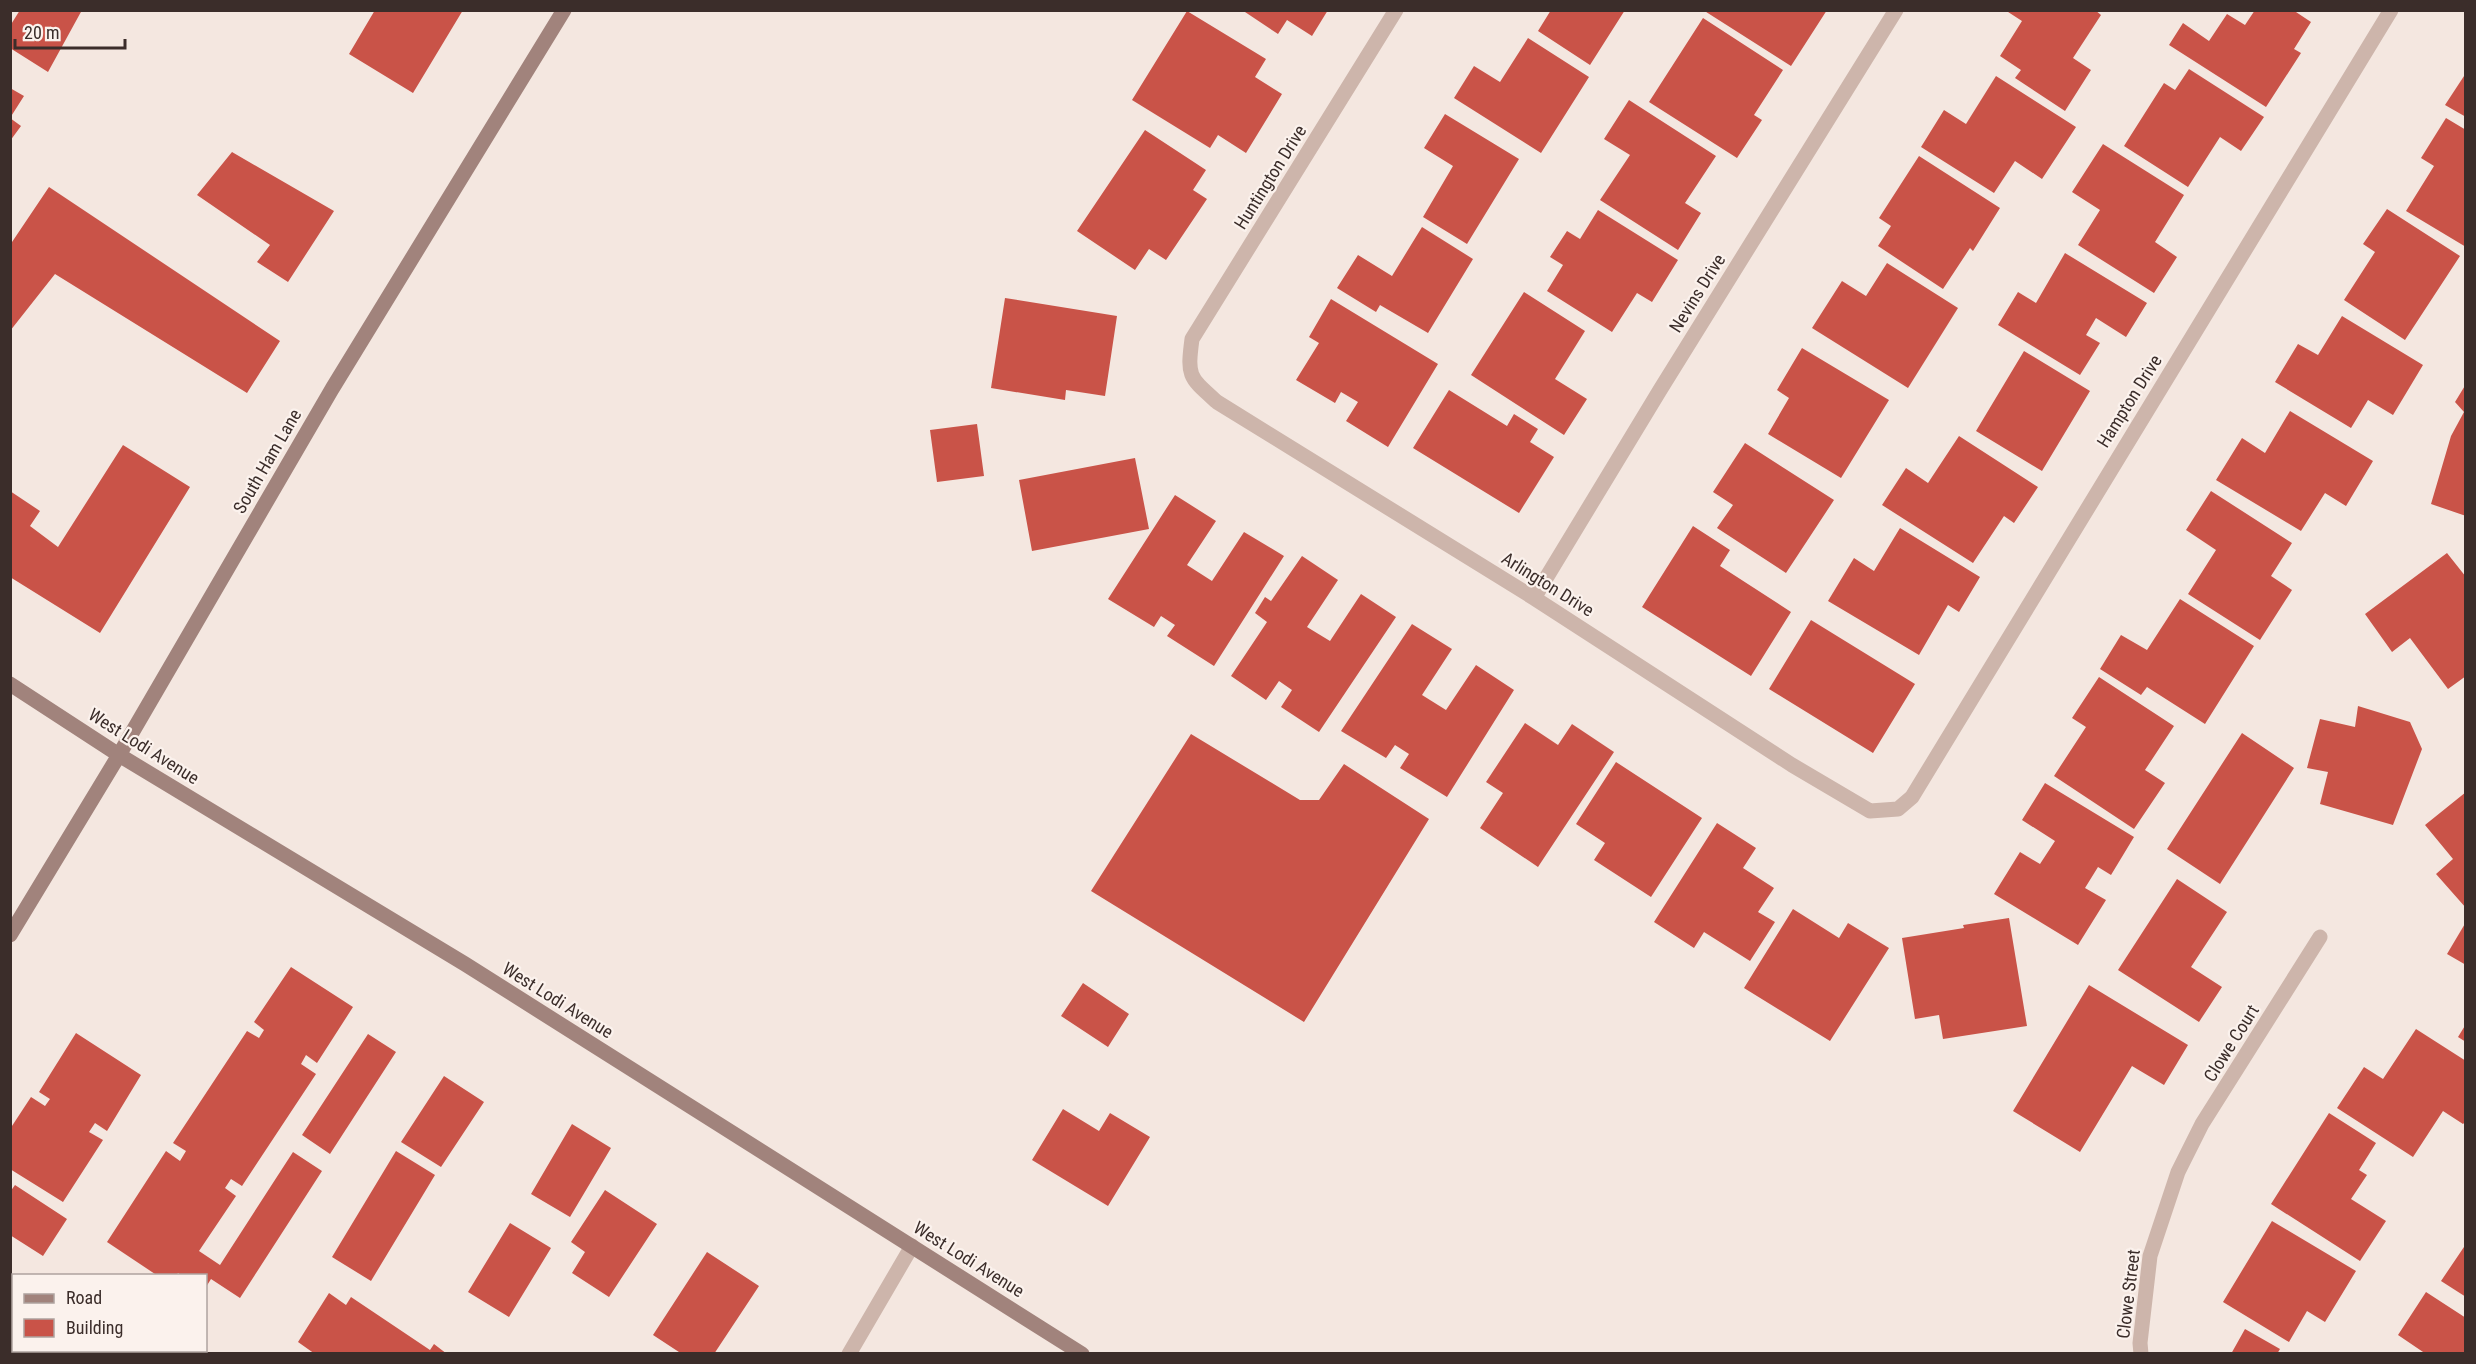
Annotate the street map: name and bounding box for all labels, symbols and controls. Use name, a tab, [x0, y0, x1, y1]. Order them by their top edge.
scale bar	[15, 12, 124, 50]
text: 20 m	[24, 22, 59, 43]
street label: Huntington Drive	[1230, 121, 1310, 233]
street label: Nevins Drive	[1665, 250, 1729, 336]
street label: Hampton Drive	[2092, 351, 2166, 451]
street label: South Ham Lane	[229, 405, 305, 517]
street label: Arlington Drive	[1498, 547, 1598, 621]
street label: West Lodi Avenue	[85, 704, 203, 788]
street label: West Lodi Avenue	[499, 958, 617, 1042]
street label: Clowe Court	[2199, 1001, 2263, 1085]
street label: West Lodi Avenue	[910, 1217, 1028, 1301]
street label: Clowe Street	[2112, 1248, 2144, 1340]
legend	[12, 1274, 207, 1352]
text: Road	[66, 1287, 102, 1308]
text: Building	[66, 1317, 123, 1338]

